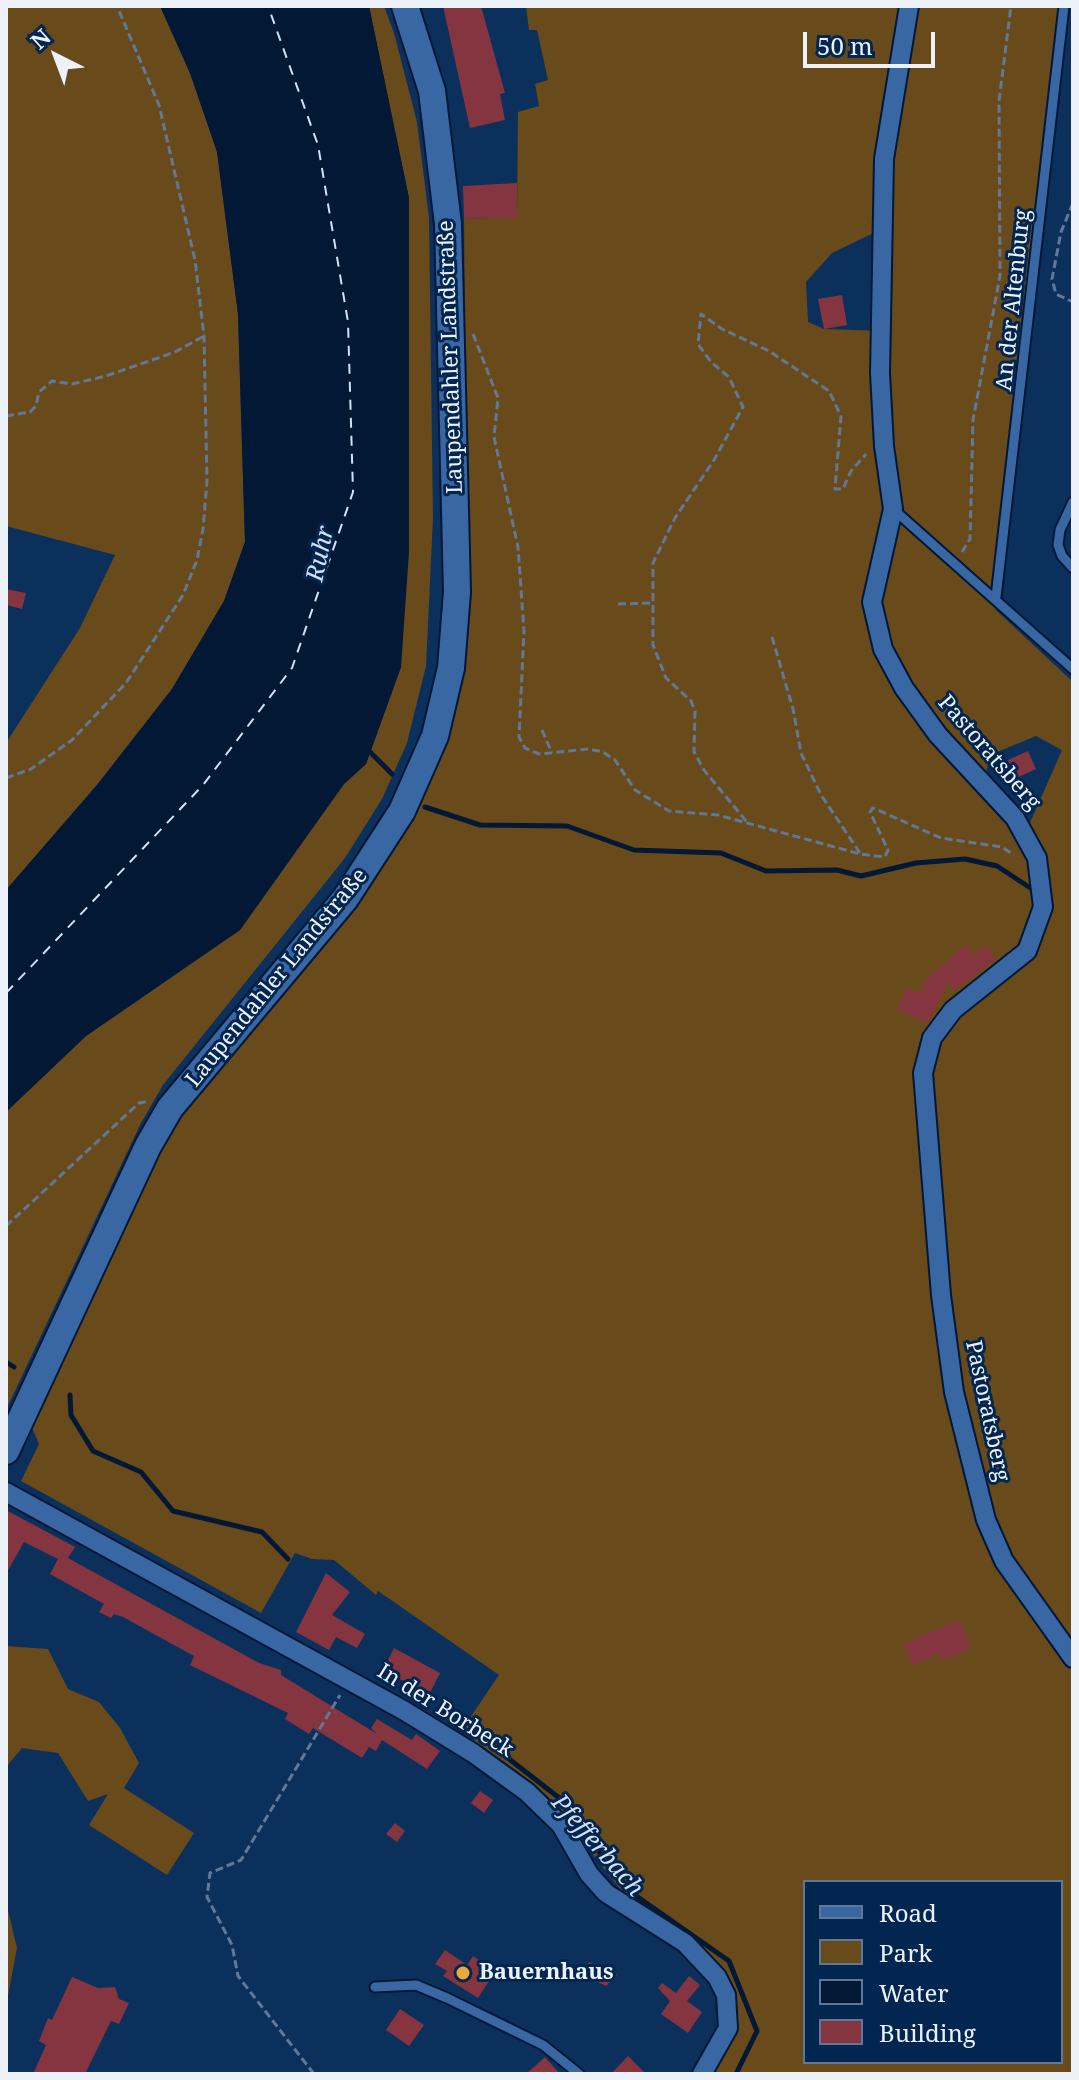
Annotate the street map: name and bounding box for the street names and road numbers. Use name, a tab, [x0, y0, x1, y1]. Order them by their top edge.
street label: An der Altenburg	[991, 208, 1037, 392]
street label: Laupendahler Landstraße	[433, 220, 469, 494]
street label: Pastoratsberg	[932, 690, 1046, 816]
street label: Laupendahler Landstraße	[181, 863, 373, 1093]
street label: Pastoratsberg	[959, 1338, 1015, 1484]
street label: In der Borbeck	[372, 1659, 518, 1763]

